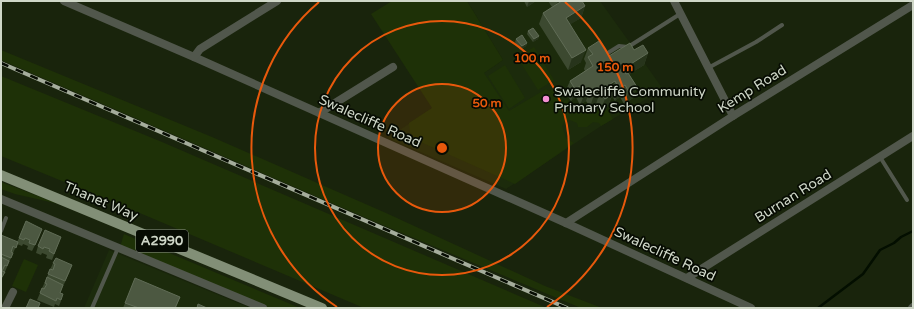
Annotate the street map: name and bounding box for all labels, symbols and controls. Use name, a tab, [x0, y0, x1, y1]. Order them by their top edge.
text: 100 m	[514, 51, 550, 65]
text: 150 m	[597, 60, 633, 74]
street label: Kemp Road	[715, 61, 789, 117]
place label: Swalecliffe Community Primary School	[554, 83, 706, 116]
street label: Swalecliffe Road	[316, 91, 424, 151]
marker: Swalecliffe Community Primary School	[541, 94, 551, 104]
text: 50 m	[472, 96, 502, 110]
centre of rings	[435, 141, 449, 155]
street label: Burnan Road	[752, 166, 834, 226]
street label: Thanet Way	[61, 178, 141, 224]
street label: Swalecliffe Road	[612, 223, 718, 285]
road number: A2990	[136, 230, 188, 252]

